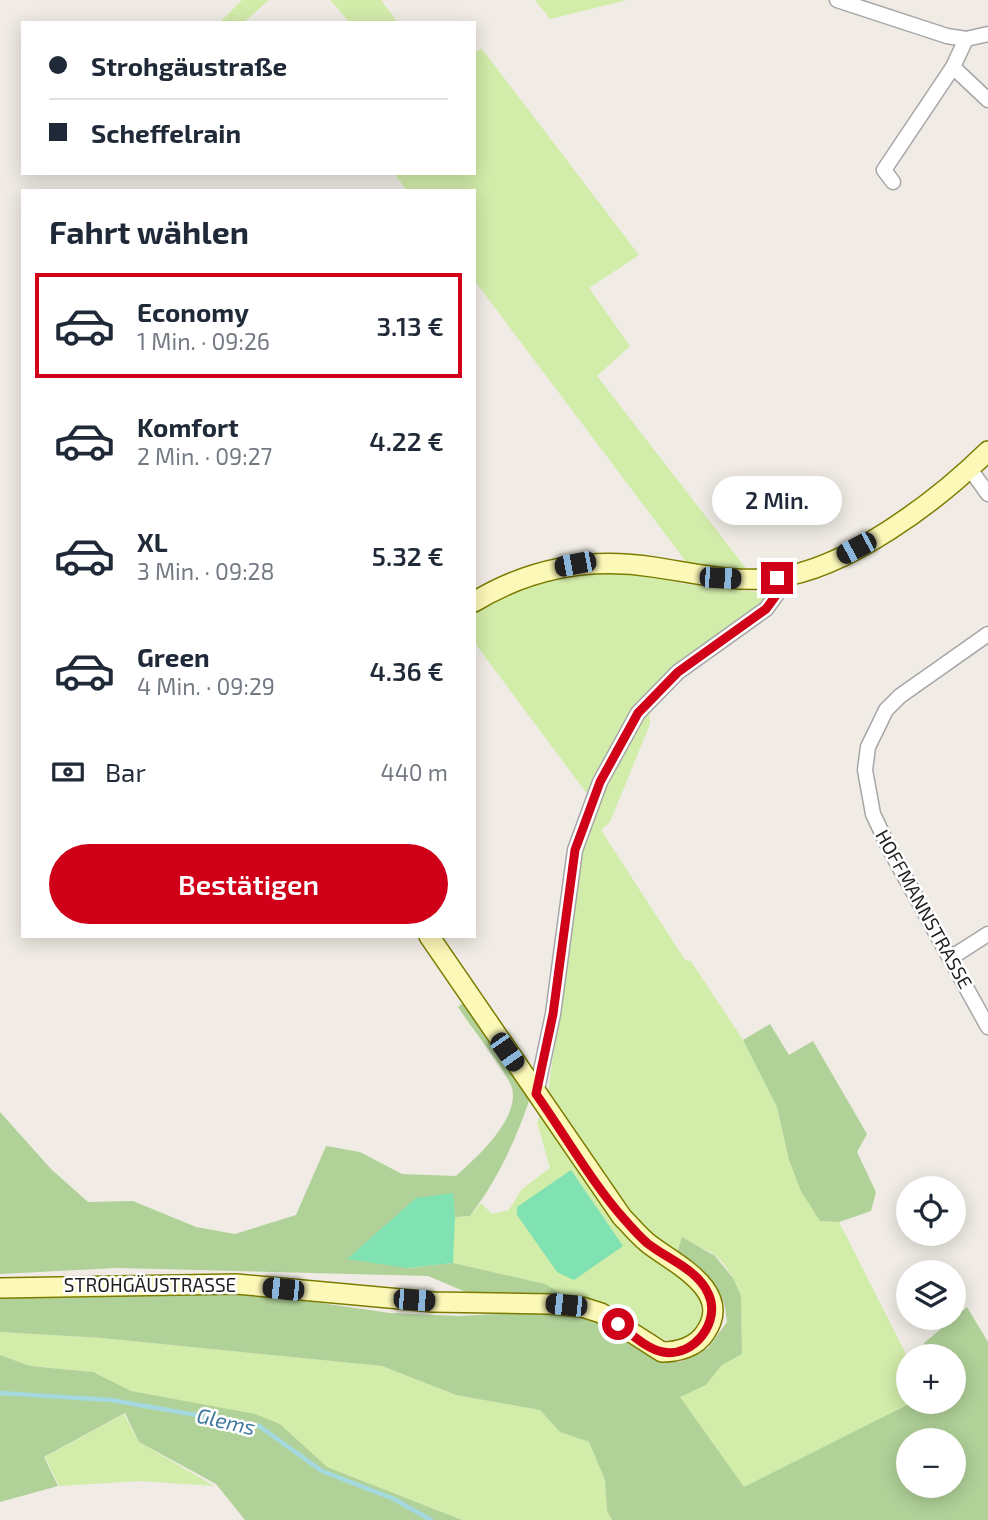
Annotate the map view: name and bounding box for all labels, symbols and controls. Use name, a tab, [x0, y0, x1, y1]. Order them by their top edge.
text: Strohgäustraße	[91, 50, 287, 81]
text: Scheffelrain	[91, 117, 241, 148]
text: Fahrt wählen	[49, 212, 249, 250]
icon: car	[53, 294, 116, 357]
text: Economy	[137, 296, 249, 327]
text: 3.13 €	[377, 310, 444, 341]
text: 1 Min. · 09:26	[137, 327, 270, 355]
icon: car	[53, 409, 116, 472]
text: Komfort	[137, 411, 239, 442]
text: 4.22 €	[369, 425, 444, 456]
text: 2 Min. · 09:27	[137, 442, 272, 470]
callout: 2 Min.	[712, 476, 842, 526]
text: 2 Min.	[745, 486, 809, 514]
icon: car	[53, 524, 116, 587]
text: XL	[137, 526, 168, 557]
car	[833, 529, 880, 567]
text: 5.32 €	[372, 540, 444, 571]
car	[553, 550, 598, 578]
text: 3 Min. · 09:28	[137, 557, 274, 585]
route end	[761, 562, 793, 594]
car	[699, 566, 742, 590]
icon: car	[53, 639, 116, 702]
text: Green	[137, 641, 210, 672]
text: 4.36 €	[369, 655, 444, 686]
text: 4 Min. · 09:29	[137, 672, 275, 700]
icon: cash	[49, 753, 87, 791]
text: Bar	[105, 756, 146, 787]
text: 440 m	[381, 758, 448, 786]
street label: HOFFMANNSTRASSE	[871, 825, 978, 992]
button: Bestätigen	[49, 844, 448, 924]
car	[487, 1029, 528, 1075]
map controls	[896, 1176, 966, 1498]
button: locate	[896, 1176, 966, 1246]
button: layers	[896, 1260, 966, 1330]
street label: STROHGÄUSTRASSE	[64, 1273, 236, 1296]
car	[262, 1276, 305, 1302]
car	[393, 1288, 436, 1312]
car	[545, 1292, 588, 1318]
route start	[602, 1308, 634, 1340]
button: +	[896, 1344, 966, 1414]
water label: Glems	[195, 1402, 258, 1439]
button: −	[896, 1428, 966, 1498]

